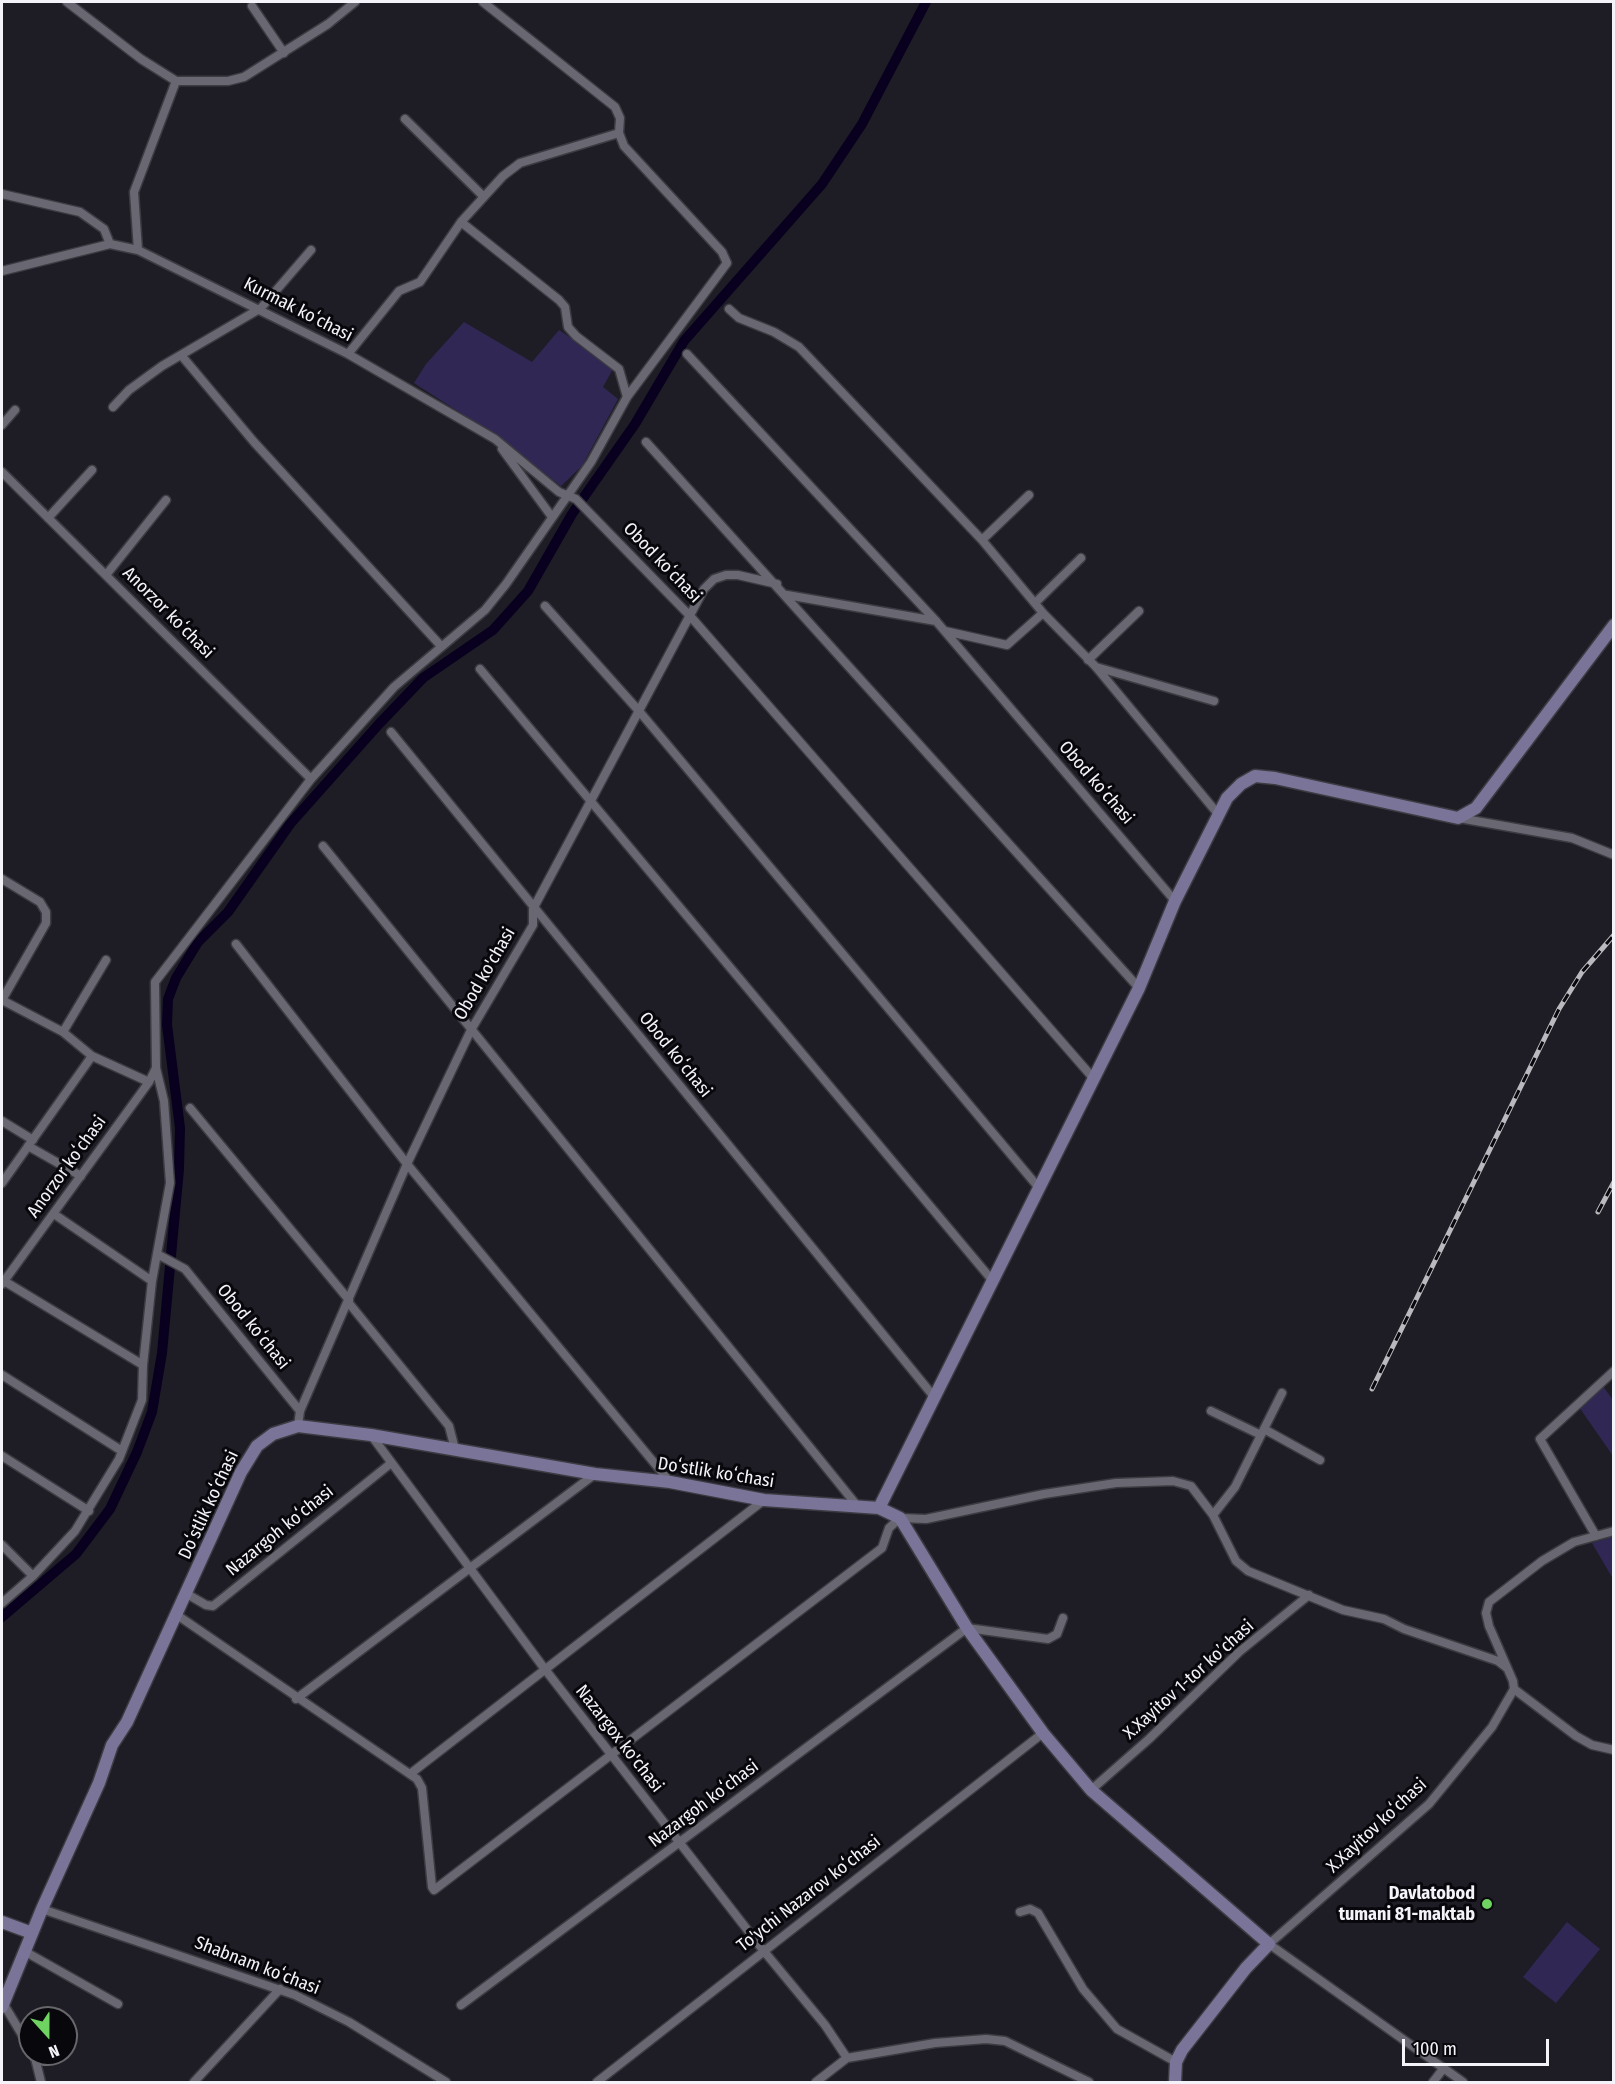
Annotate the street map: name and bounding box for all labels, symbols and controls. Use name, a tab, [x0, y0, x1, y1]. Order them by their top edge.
street label: Kurmak koʻchasi	[240, 273, 356, 347]
street label: Obod koʻchasi	[618, 518, 706, 608]
street label: Anorzor koʻchasi	[118, 563, 218, 663]
street label: Obod koʻchasi	[1054, 737, 1138, 829]
street label: Obod ko'chasi	[450, 924, 520, 1024]
street label: Obod koʻchasi	[634, 1008, 716, 1102]
street label: Anorzor koʻchasi	[23, 1112, 111, 1222]
street label: Obod koʻchasi	[212, 1280, 294, 1374]
street label: Doʻstlik koʻchasi	[174, 1447, 244, 1563]
street label: Doʻstlik koʻchasi	[656, 1453, 776, 1493]
street label: Nazargoh koʻchasi	[222, 1481, 338, 1581]
street label: X.Xayitov 1-tor koʼchasi	[1119, 1616, 1259, 1744]
street label: Nazargox ko'chasi	[570, 1681, 668, 1797]
street label: Nazargoh koʻchasi	[645, 1756, 763, 1852]
street label: X.Xayitov koʻchasi	[1323, 1774, 1431, 1878]
street label: To'ychi Nazarov koʻchasi	[733, 1831, 885, 1957]
place label: Davlatobod tumani 81-maktab	[1339, 1883, 1475, 1926]
marker: Davlatobod tumani 81-maktab	[1480, 1897, 1494, 1911]
street label: Shabnam koʻchasi	[191, 1932, 323, 2000]
north arrow	[18, 2006, 78, 2066]
scale bar	[1405, 2027, 1552, 2065]
text: 100 m	[1413, 2038, 1457, 2060]
text: N	[46, 2041, 62, 2062]

